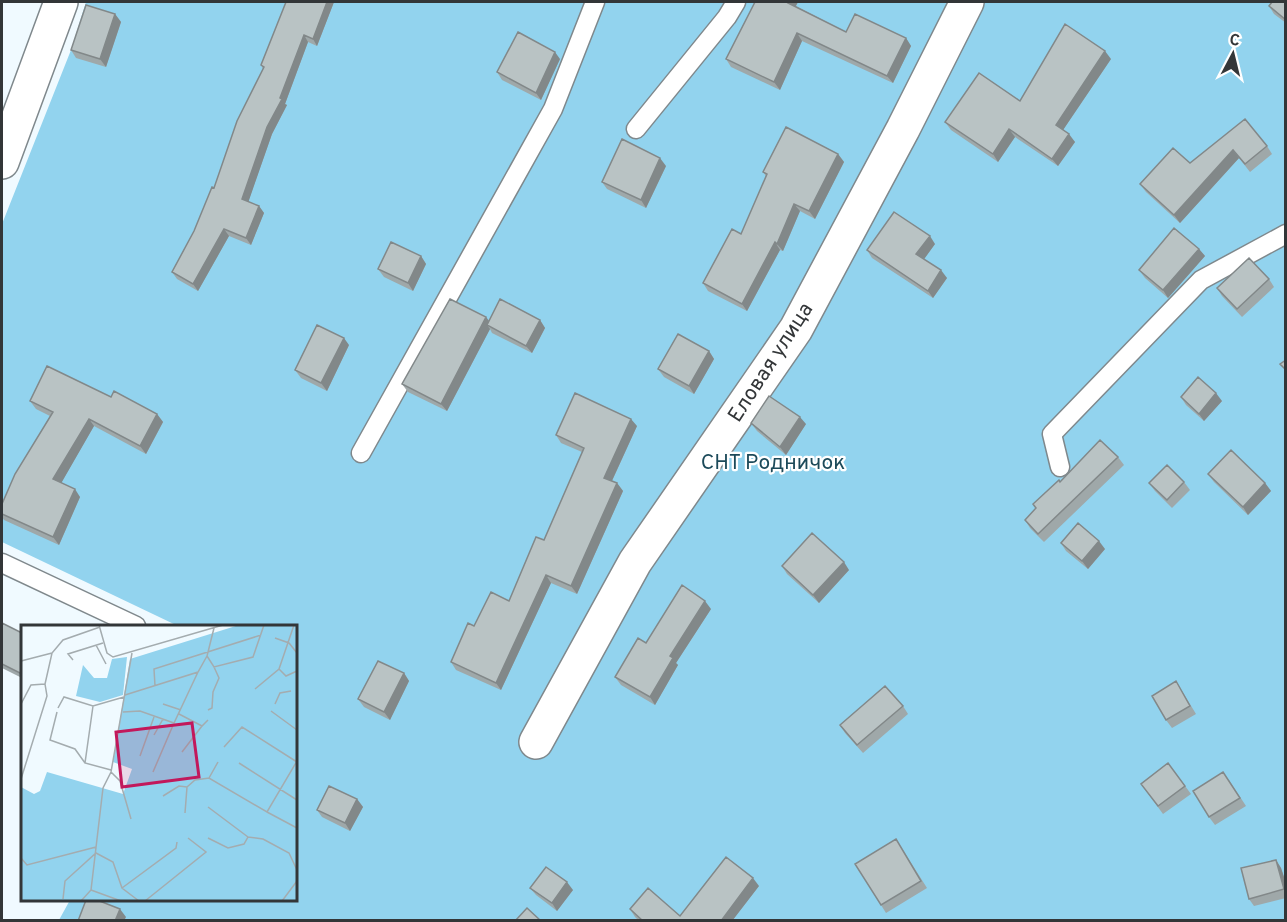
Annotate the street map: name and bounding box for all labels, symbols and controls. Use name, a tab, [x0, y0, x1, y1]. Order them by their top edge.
north arrow	[1203, 24, 1263, 84]
text: С	[1228, 31, 1241, 52]
street label: Еловая улица	[722, 298, 820, 428]
park label: СНТ Родничок	[701, 450, 845, 477]
inset map	[21, 625, 297, 901]

